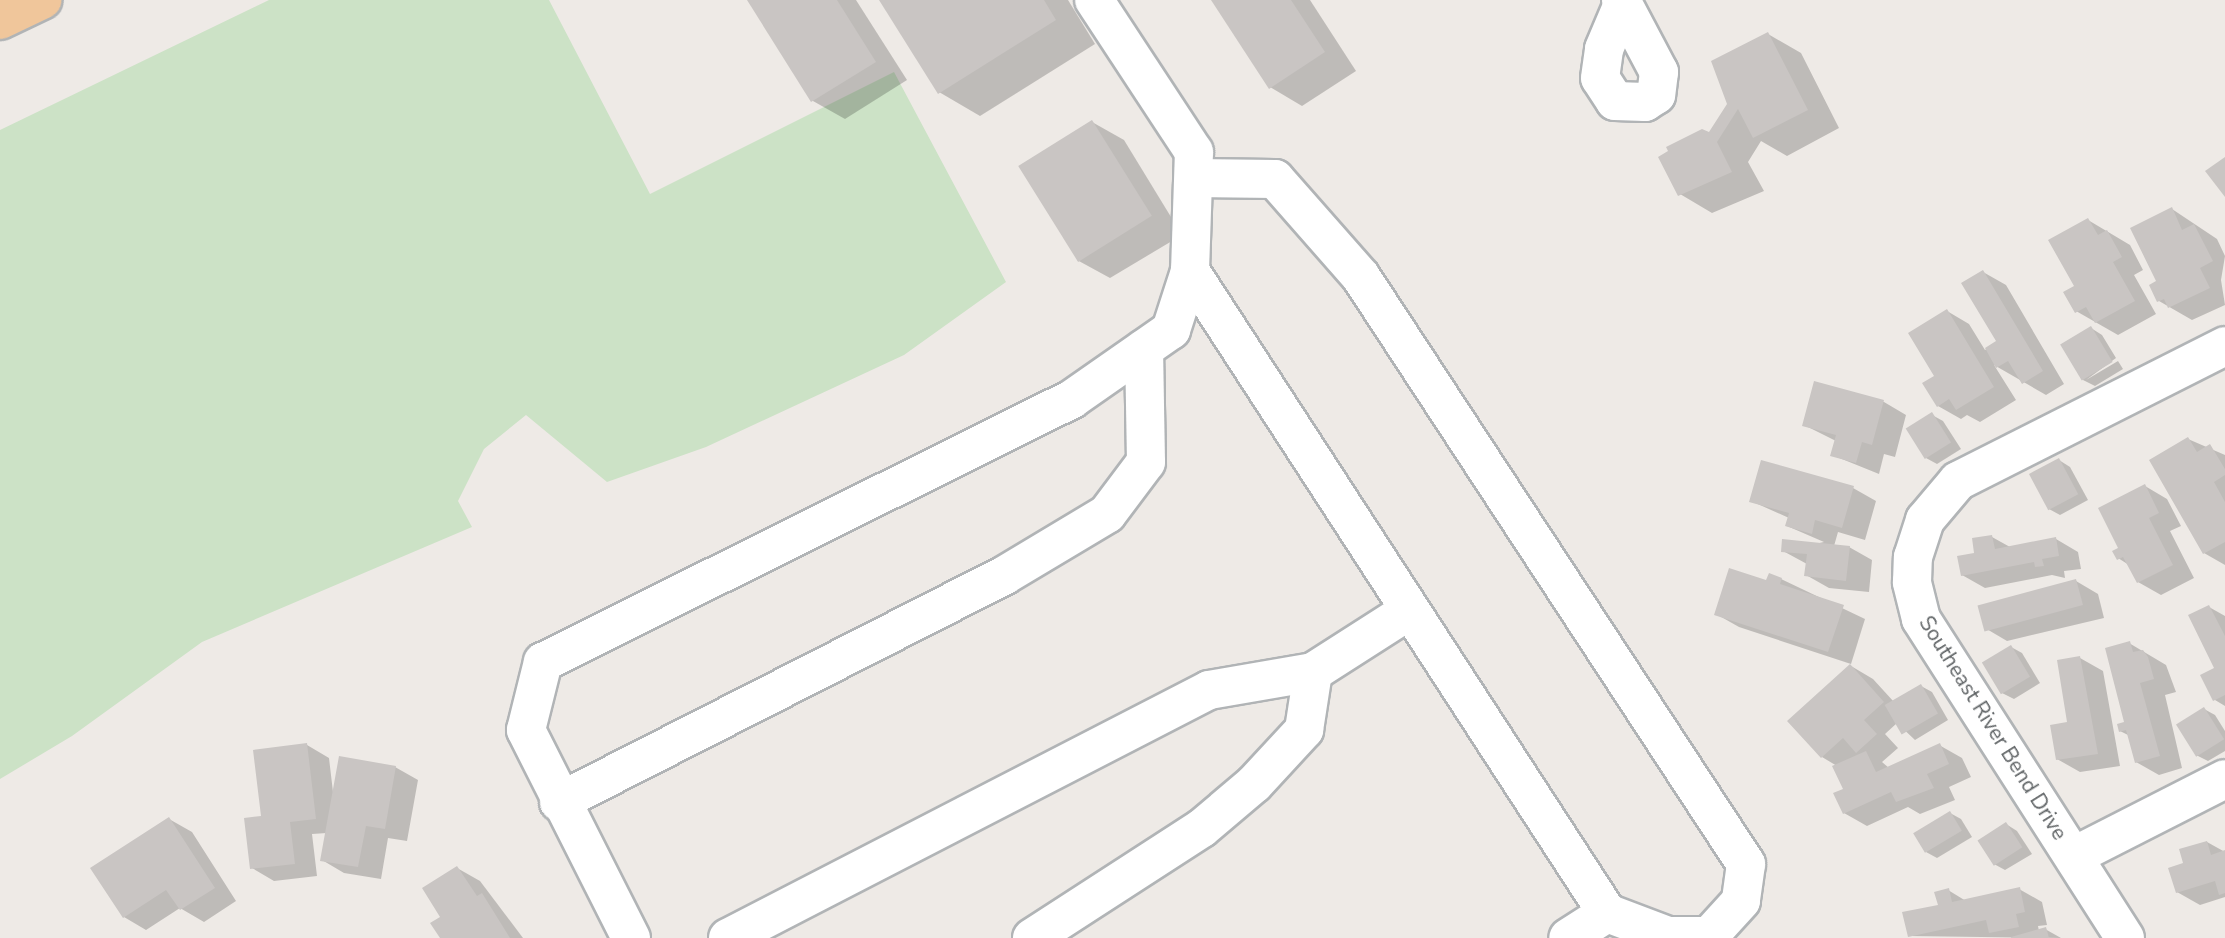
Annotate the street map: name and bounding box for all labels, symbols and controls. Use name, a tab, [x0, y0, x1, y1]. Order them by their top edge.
street label: Southeast River Bend Drive	[1914, 611, 2072, 845]

